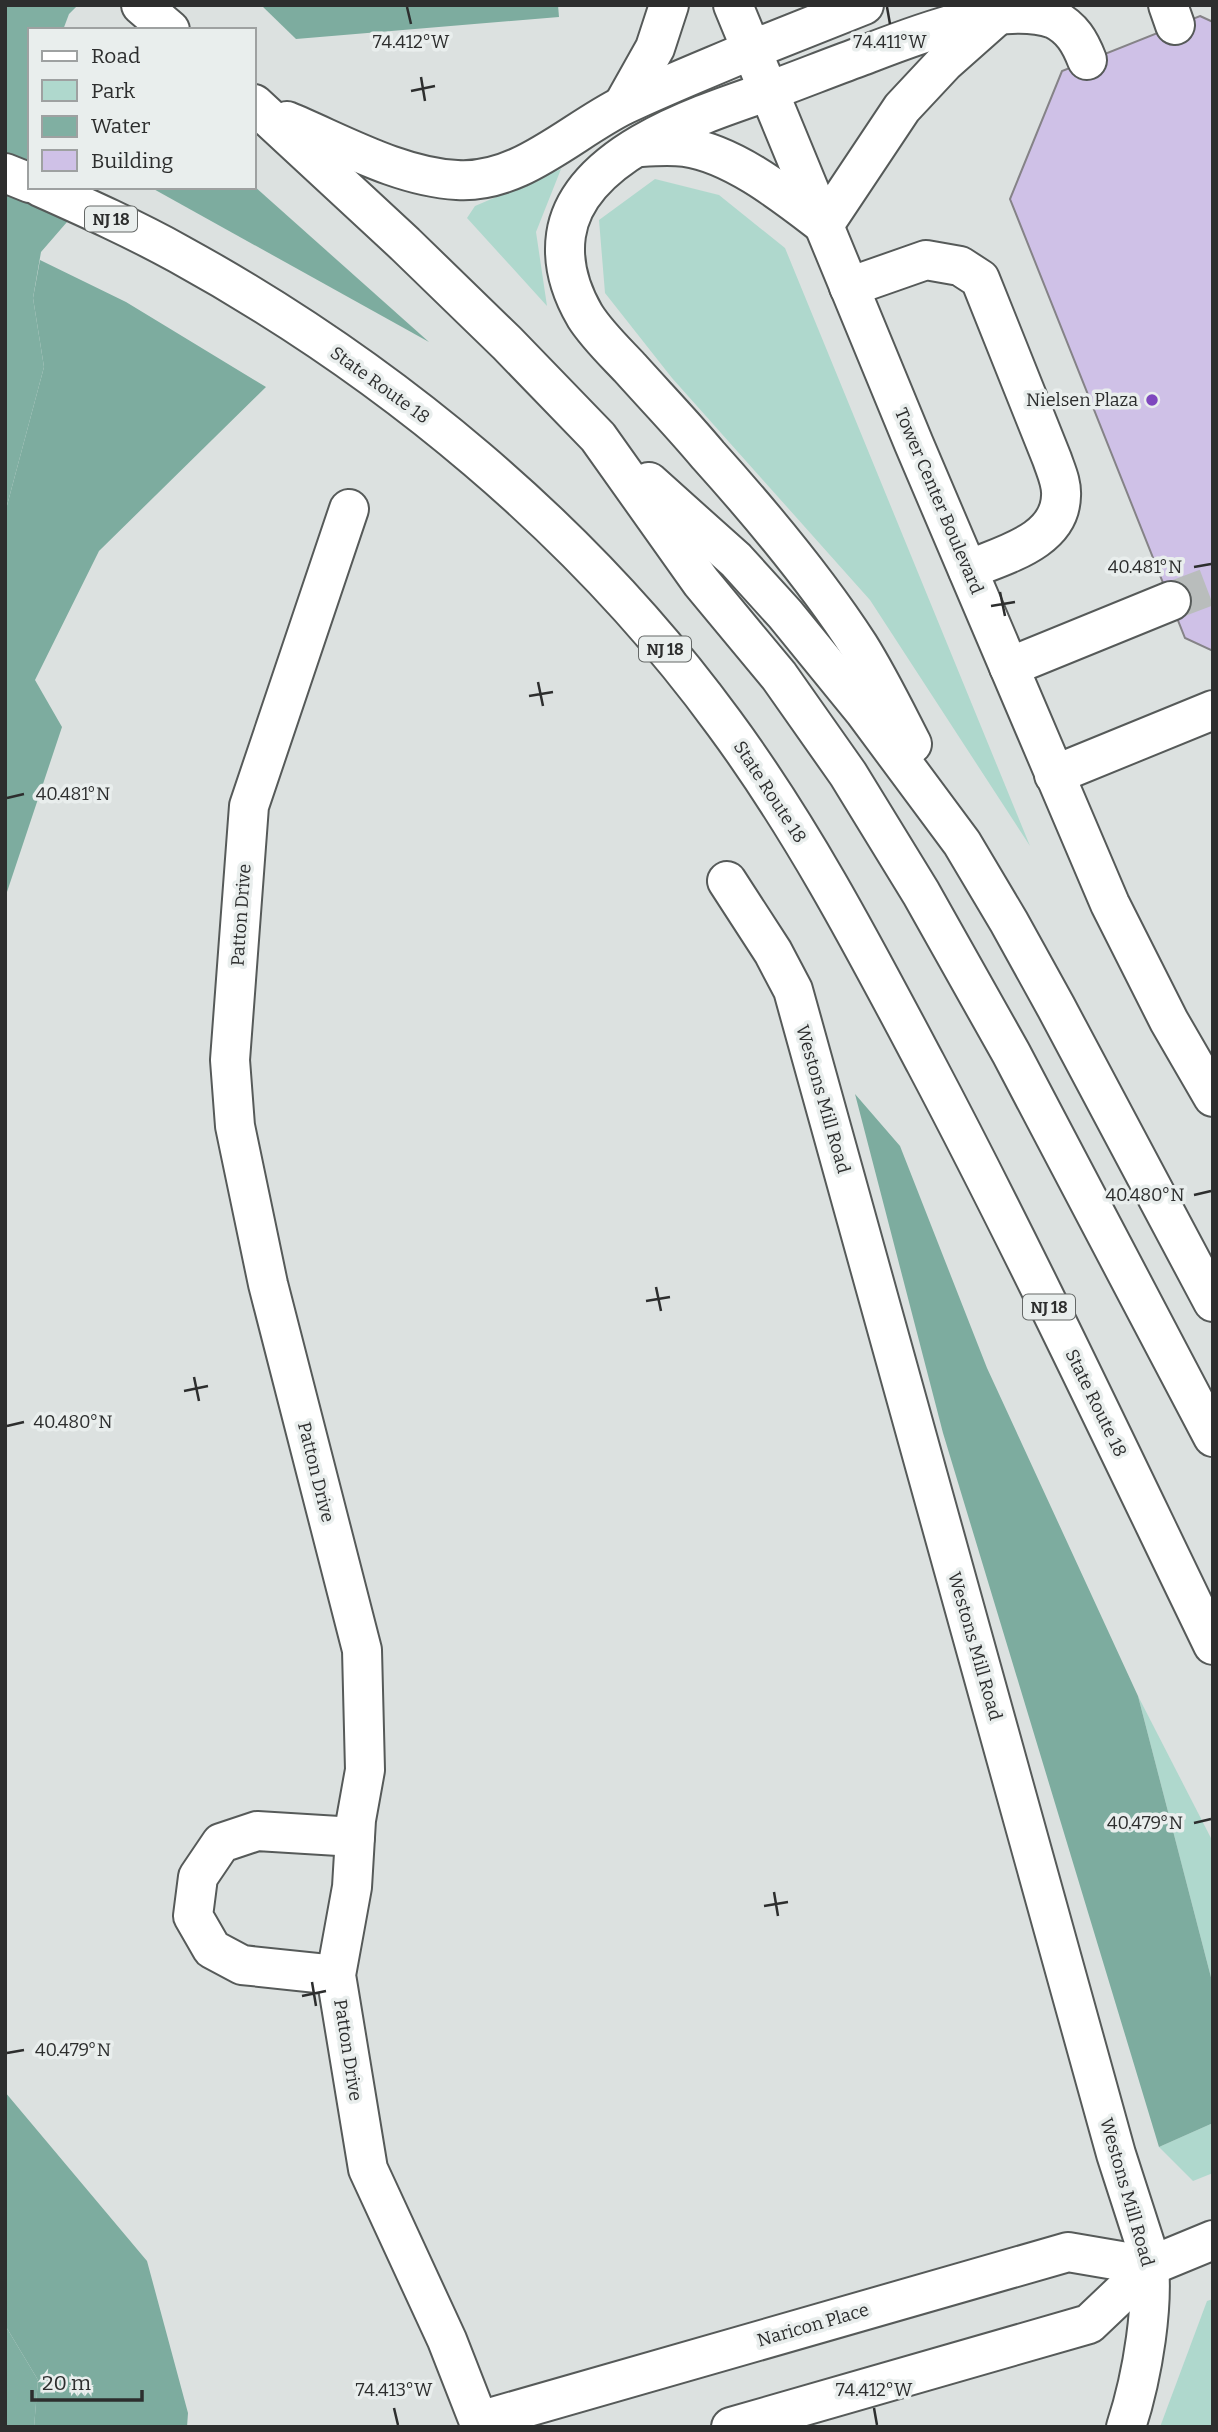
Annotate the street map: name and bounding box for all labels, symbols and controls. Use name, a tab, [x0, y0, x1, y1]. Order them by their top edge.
legend	[28, 28, 256, 189]
text: 74.412°W	[373, 31, 450, 53]
text: 74.411°W	[853, 31, 927, 53]
text: Road	[91, 43, 140, 69]
text: Park	[91, 78, 135, 104]
text: Water	[91, 113, 150, 139]
text: Building	[91, 148, 174, 174]
road number: NJ 18	[85, 206, 137, 232]
street label: State Route 18	[326, 342, 434, 428]
place label: Nielsen Plaza	[1026, 389, 1138, 411]
marker: Nielsen Plaza	[1144, 392, 1160, 408]
street label: Tower Center Boulevard	[890, 405, 988, 598]
text: 40.481°N	[1108, 556, 1182, 578]
road number: NJ 18	[639, 636, 691, 662]
street label: State Route 18	[729, 737, 811, 847]
text: 40.481°N	[36, 783, 110, 805]
street label: Patton Drive	[226, 863, 256, 967]
street label: Westons Mill Road	[791, 1022, 855, 1176]
text: 40.480°N	[1105, 1184, 1185, 1206]
road number: NJ 18	[1023, 1294, 1075, 1320]
street label: State Route 18	[1060, 1345, 1132, 1461]
text: 40.480°N	[33, 1411, 113, 1433]
street label: Patton Drive	[293, 1420, 339, 1524]
street label: Westons Mill Road	[943, 1569, 1007, 1723]
text: 40.479°N	[1107, 1812, 1183, 1834]
street label: Patton Drive	[329, 1998, 367, 2102]
text: 40.479°N	[35, 2039, 111, 2061]
street label: Westons Mill Road	[1095, 2115, 1159, 2269]
street label: Naricon Place	[755, 2299, 871, 2351]
scale bar	[32, 2358, 142, 2402]
text: 20 m	[42, 2370, 91, 2396]
text: 74.413°W	[355, 2379, 433, 2401]
text: 74.412°W	[836, 2379, 913, 2401]

